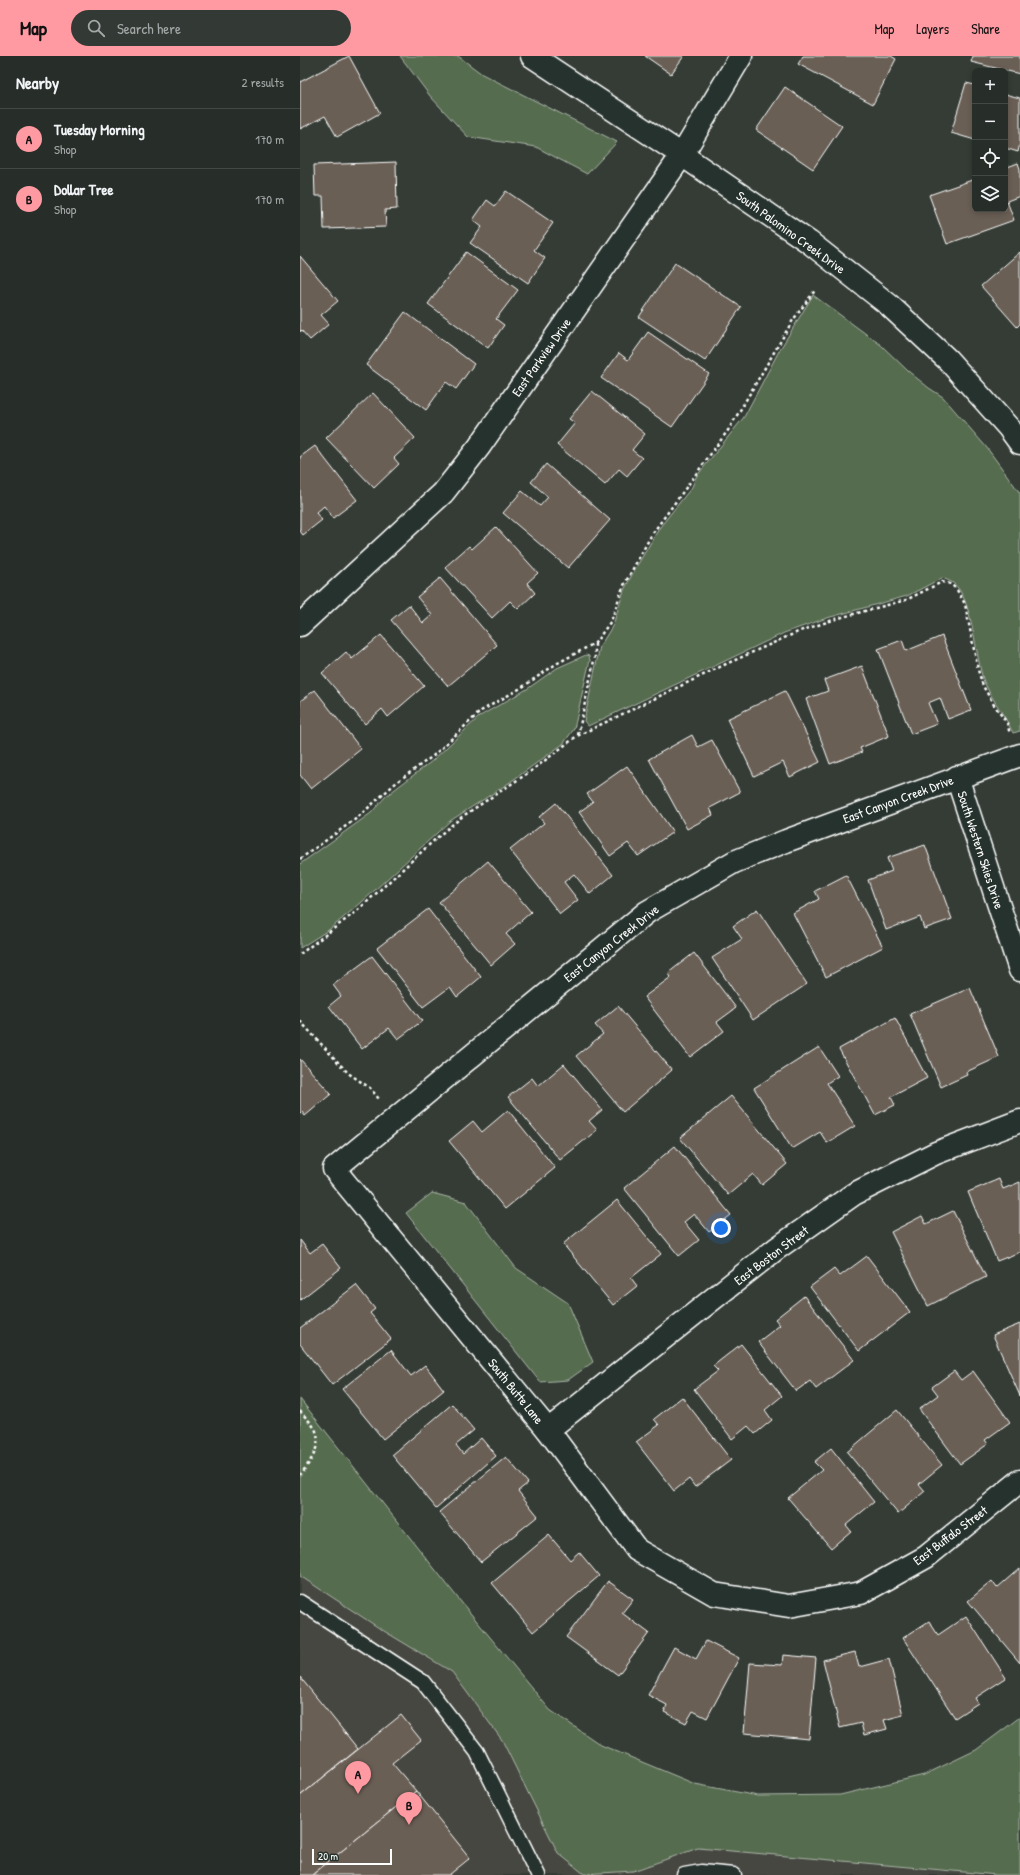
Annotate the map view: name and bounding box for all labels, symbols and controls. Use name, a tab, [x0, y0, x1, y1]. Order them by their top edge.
search box	[71, 10, 351, 46]
text: Map	[20, 15, 47, 41]
icon: search	[85, 17, 107, 39]
text: Search here	[117, 18, 181, 39]
text: Map	[874, 19, 894, 38]
text: Layers	[916, 19, 949, 38]
text: Share	[971, 19, 1000, 38]
map controls	[972, 68, 1008, 212]
button: +	[972, 68, 1008, 104]
text: Nearby	[16, 71, 59, 94]
text: 2 results	[242, 73, 284, 91]
button: −	[972, 104, 1008, 140]
text: Tuesday Morning	[54, 119, 145, 140]
text: A	[26, 130, 32, 148]
text: 170 m	[255, 130, 284, 148]
text: Shop	[54, 140, 76, 158]
button: locate	[972, 140, 1008, 176]
button: layers	[972, 176, 1008, 212]
text: Dollar Tree	[54, 179, 113, 200]
street label: South Palomino Creek Drive	[733, 186, 849, 278]
text: B	[26, 190, 32, 208]
text: 170 m	[255, 190, 284, 208]
text: Shop	[54, 200, 76, 218]
street label: East Parkview Drive	[507, 314, 575, 400]
street label: East Canyon Creek Drive	[840, 771, 956, 827]
street label: South Western Skies Drive	[953, 789, 1009, 911]
street label: East Canyon Creek Drive	[560, 900, 662, 986]
your location	[711, 1218, 731, 1238]
street label: East Boston Street	[730, 1221, 812, 1289]
street label: South Butte Lane	[484, 1355, 548, 1427]
street label: East Buffalo Street	[909, 1501, 991, 1569]
pin: A	[345, 1761, 371, 1794]
pin: B	[396, 1792, 422, 1825]
scale bar	[312, 1847, 392, 1866]
text: 20 m	[318, 1849, 338, 1863]

